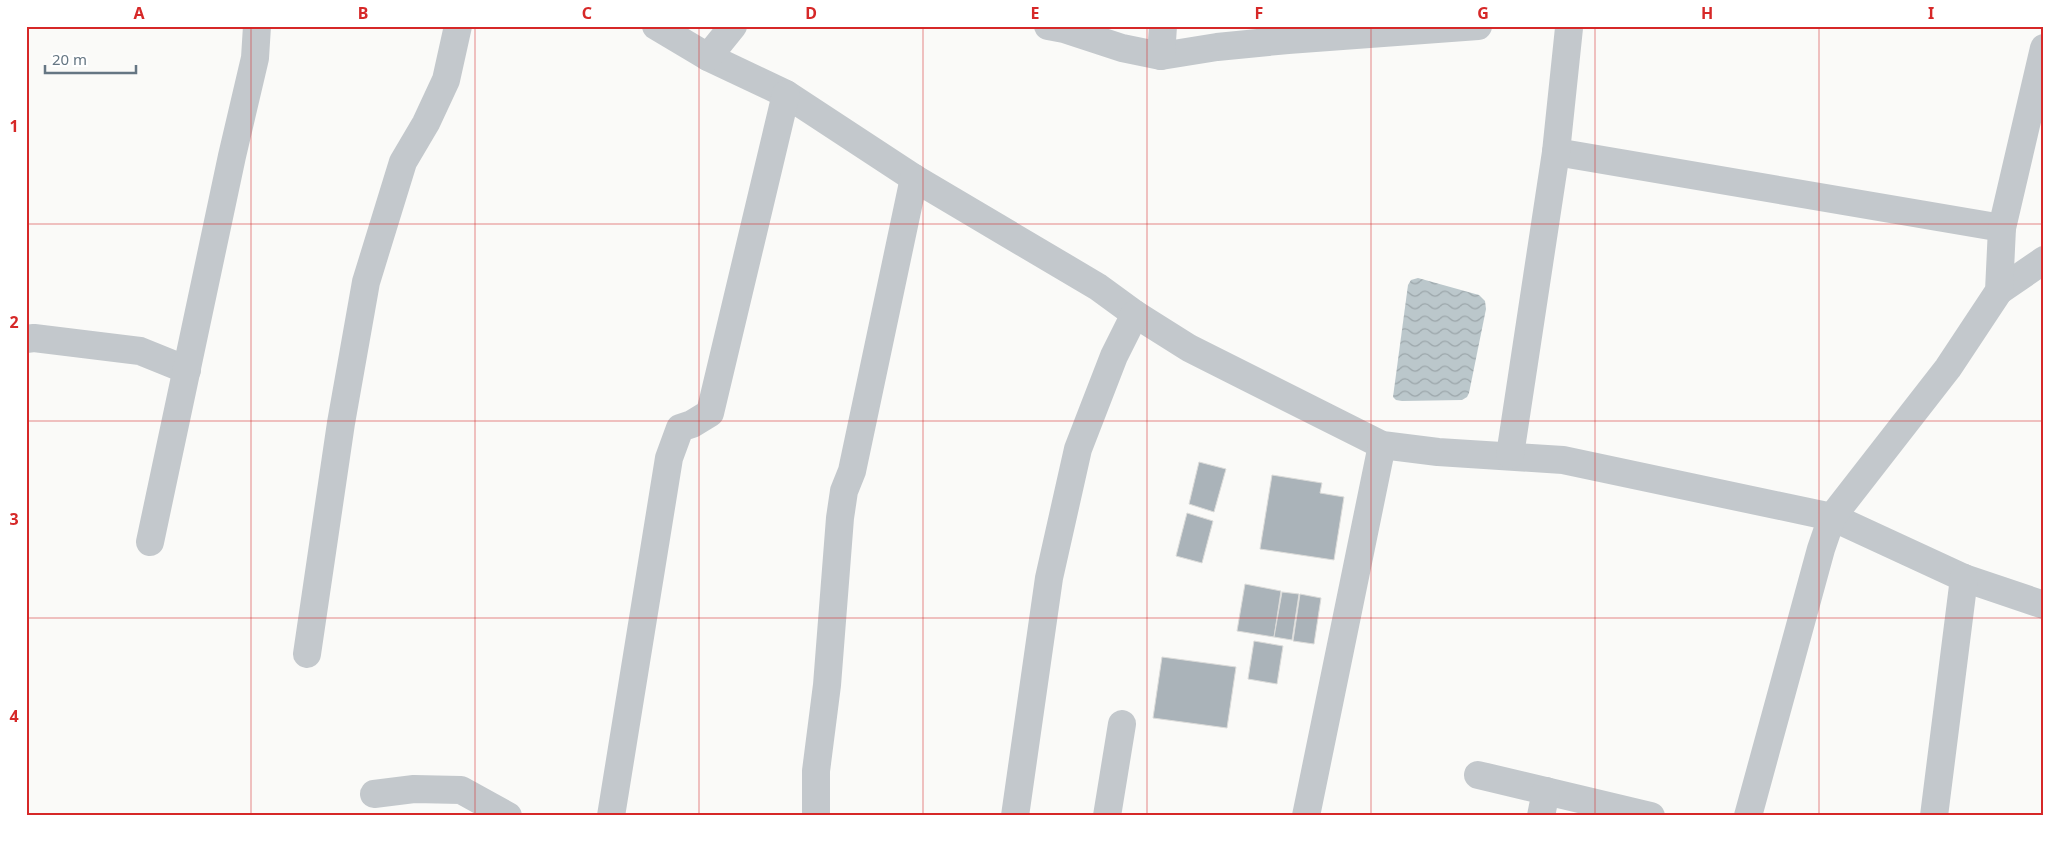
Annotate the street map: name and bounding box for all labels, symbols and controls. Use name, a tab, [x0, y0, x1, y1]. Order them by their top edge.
text: A	[133, 2, 145, 24]
text: B	[358, 2, 368, 24]
text: C	[582, 2, 592, 24]
text: D	[805, 2, 817, 24]
text: E	[1031, 2, 1040, 24]
text: F	[1255, 2, 1263, 24]
text: G	[1477, 2, 1489, 24]
text: H	[1701, 2, 1713, 24]
text: I	[1928, 2, 1934, 24]
scale bar	[45, 42, 136, 74]
text: 20 m	[52, 49, 87, 69]
text: 1	[9, 115, 19, 137]
text: 2	[9, 311, 19, 333]
text: 3	[9, 508, 19, 530]
text: 4	[9, 705, 19, 727]

